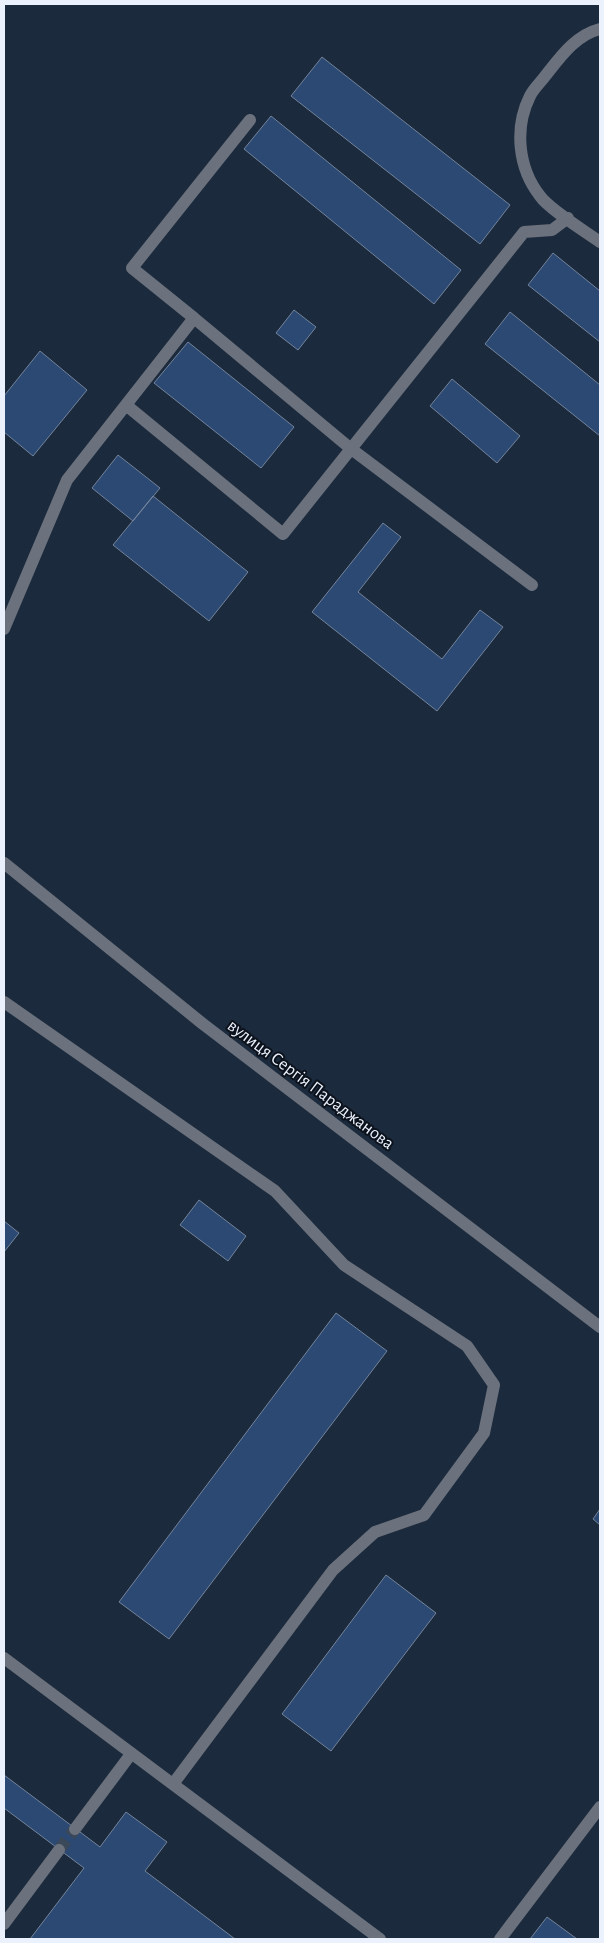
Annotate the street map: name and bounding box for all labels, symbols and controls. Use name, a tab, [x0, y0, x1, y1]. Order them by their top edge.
street label: вулиця Сергія Параджанова	[224, 1016, 397, 1153]

